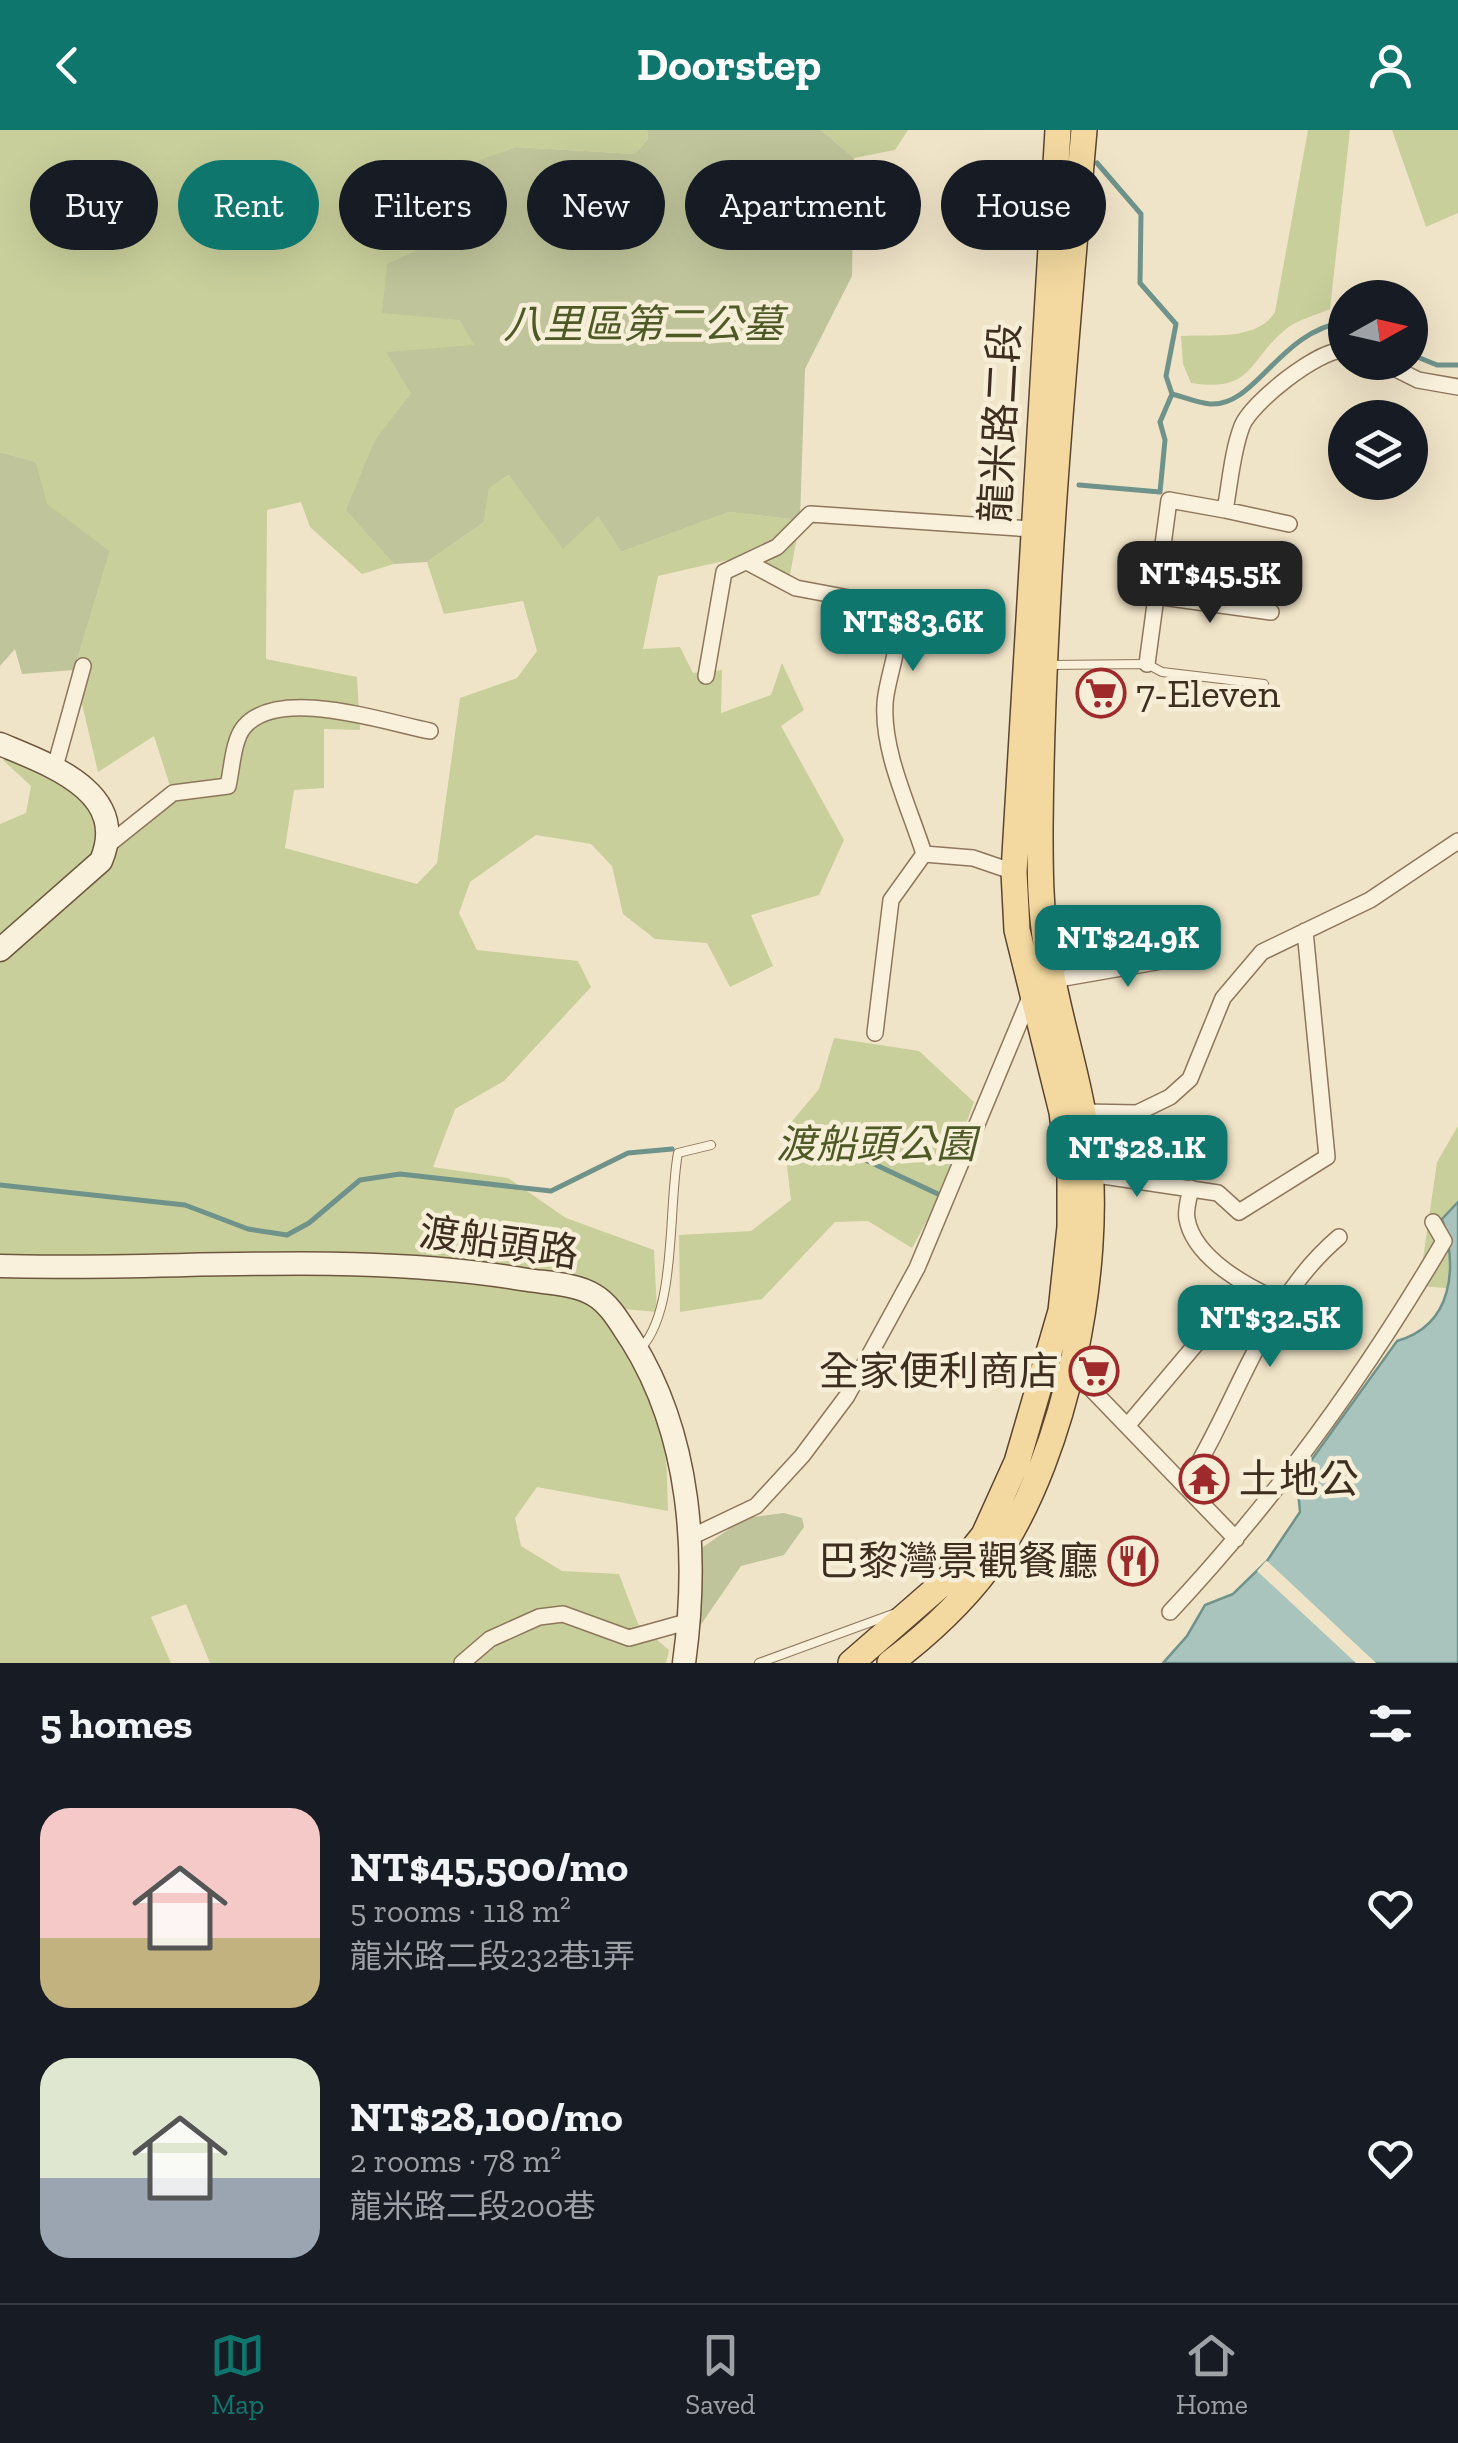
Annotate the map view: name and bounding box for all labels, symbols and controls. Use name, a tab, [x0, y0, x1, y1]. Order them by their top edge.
icon: back	[40, 38, 95, 93]
text: Doorstep	[637, 38, 821, 92]
icon: person	[1363, 38, 1418, 93]
chip: Buy	[30, 160, 158, 250]
chip: Rent	[178, 160, 319, 250]
chip: Filters	[339, 160, 507, 250]
chip: New	[527, 160, 665, 250]
chip: Apartment	[685, 160, 921, 250]
chip: House	[941, 160, 1106, 250]
north arrow	[1328, 280, 1428, 380]
map controls	[1328, 280, 1428, 500]
park label: 八里區第二公墓	[503, 300, 789, 348]
street label: 龍米路二段	[971, 322, 1029, 524]
button: layers	[1328, 400, 1428, 500]
pin: NT$45.5K	[1107, 541, 1313, 626]
text: NT$45.5K	[1139, 554, 1281, 592]
pin: NT$83.6K	[810, 589, 1016, 674]
text: NT$83.6K	[843, 602, 983, 640]
supermarket icon: 7-Eleven	[1075, 667, 1127, 719]
place label: 7-Eleven	[1136, 669, 1281, 717]
pin: NT$24.9K	[1025, 905, 1231, 990]
text: NT$24.9K	[1057, 918, 1199, 956]
pin: NT$28.1K	[1034, 1115, 1240, 1200]
park label: 渡船頭公園	[776, 1120, 981, 1168]
text: NT$28.1K	[1068, 1128, 1206, 1166]
street label: 渡船頭路	[416, 1207, 582, 1277]
pin: NT$32.5K	[1167, 1285, 1373, 1370]
text: NT$32.5K	[1200, 1298, 1340, 1336]
supermarket icon: 全家便利商店	[1068, 1345, 1120, 1397]
place label: 全家便利商店	[819, 1347, 1059, 1395]
temple icon: 土地公	[1178, 1453, 1230, 1505]
place label: 土地公	[1239, 1455, 1359, 1503]
restaurant icon: 巴黎灣景觀餐廳	[1107, 1535, 1159, 1587]
place label: 巴黎灣景觀餐廳	[818, 1537, 1098, 1585]
icon: filters	[1363, 1696, 1418, 1751]
text: 5 homes	[40, 1698, 193, 1749]
text: NT$45,500/mo	[350, 1841, 628, 1892]
icon: home	[120, 1848, 240, 1968]
icon: heart	[1363, 1881, 1418, 1936]
text: 5 rooms · 118 m²	[350, 1892, 571, 1930]
text: 龍米路二段232巷1弄	[350, 1937, 635, 1975]
text: NT$28,100/mo	[350, 2091, 623, 2142]
icon: home	[120, 2098, 240, 2218]
icon: heart	[1363, 2131, 1418, 2186]
text: 2 rooms · 78 m²	[350, 2142, 561, 2180]
text: 龍米路二段200巷	[350, 2187, 595, 2225]
tab: Map	[210, 2328, 265, 2421]
tab: Saved	[685, 2328, 755, 2421]
tab: Home	[1176, 2328, 1248, 2421]

